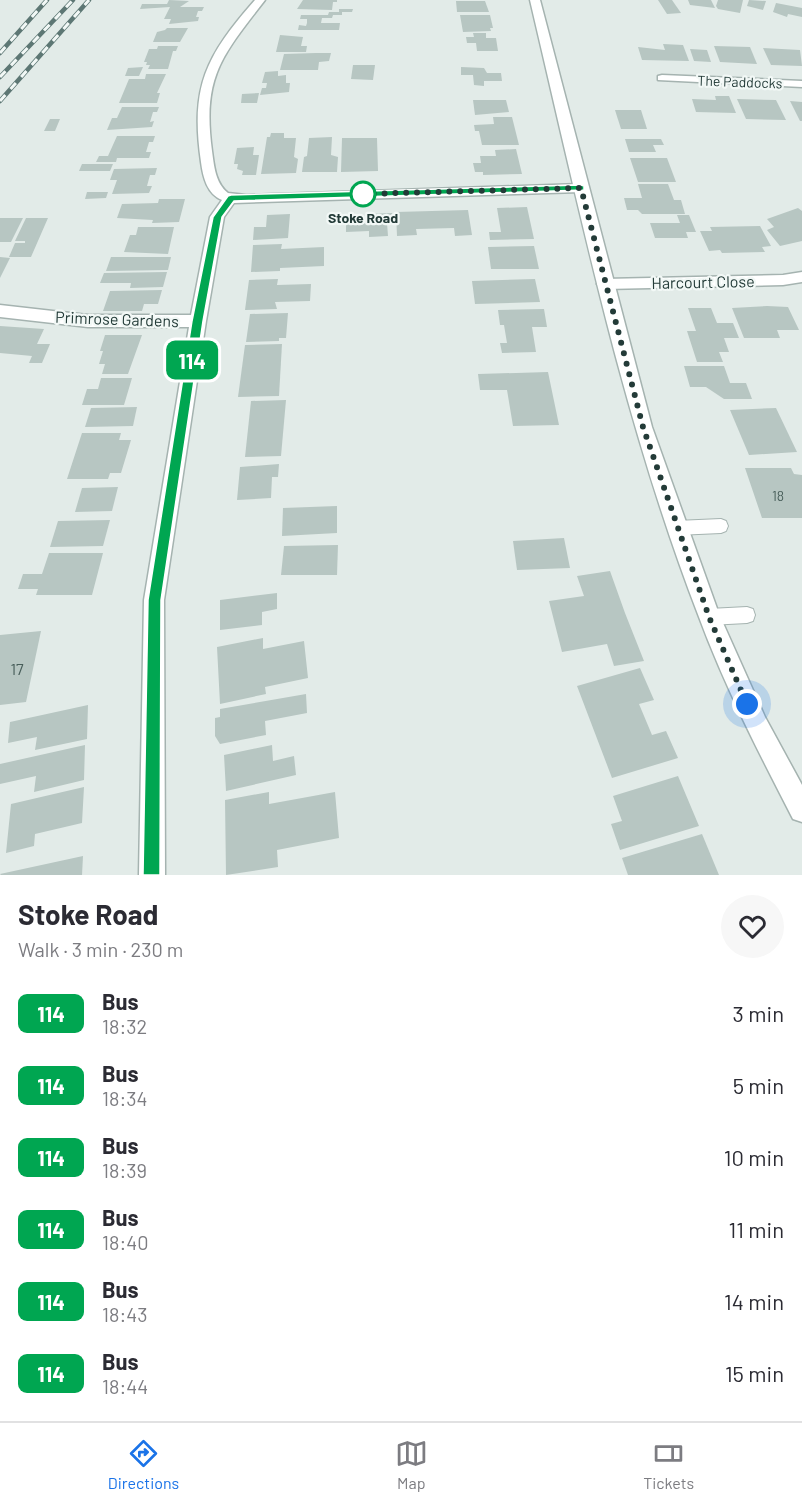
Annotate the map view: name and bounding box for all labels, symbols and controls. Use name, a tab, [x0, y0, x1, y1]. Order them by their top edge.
street label: The Paddocks	[697, 72, 783, 91]
marker: Stoke Road	[350, 181, 376, 207]
place label: Stoke Road	[328, 209, 398, 226]
street label: Harcourt Close	[651, 271, 755, 292]
street label: Primrose Gardens	[55, 307, 179, 330]
line badge: 114	[158, 340, 226, 380]
text: 114	[178, 348, 206, 373]
house number: 18	[772, 487, 784, 504]
house number: 17	[10, 659, 24, 678]
your location	[732, 689, 762, 719]
button: heart	[721, 895, 784, 958]
text: Stoke Road	[18, 897, 158, 931]
text: Walk · 3 min · 230 m	[18, 937, 183, 961]
text: Bus	[102, 988, 139, 1014]
text: 3 min	[733, 1000, 784, 1026]
text: 114	[37, 1001, 65, 1026]
text: 18:32	[102, 1014, 147, 1038]
text: Bus	[102, 1060, 139, 1086]
text: 5 min	[733, 1072, 784, 1098]
text: 114	[37, 1073, 65, 1098]
text: 18:34	[102, 1086, 148, 1110]
text: Bus	[102, 1132, 139, 1158]
text: 10 min	[724, 1144, 784, 1170]
text: 114	[37, 1145, 65, 1170]
text: 18:39	[102, 1158, 147, 1182]
text: Bus	[102, 1204, 139, 1230]
text: 11 min	[728, 1216, 784, 1242]
text: 114	[37, 1217, 65, 1242]
text: 18:40	[102, 1230, 149, 1254]
text: Bus	[102, 1276, 139, 1302]
text: 14 min	[724, 1288, 784, 1314]
text: 114	[37, 1289, 65, 1314]
text: 18:43	[102, 1302, 148, 1326]
text: Bus	[102, 1348, 139, 1374]
text: 15 min	[725, 1360, 784, 1386]
text: 114	[37, 1361, 65, 1386]
text: 18:44	[102, 1374, 148, 1398]
tab: Directions	[108, 1437, 179, 1492]
tab: Map	[395, 1437, 428, 1492]
tab: Tickets	[643, 1437, 694, 1492]

